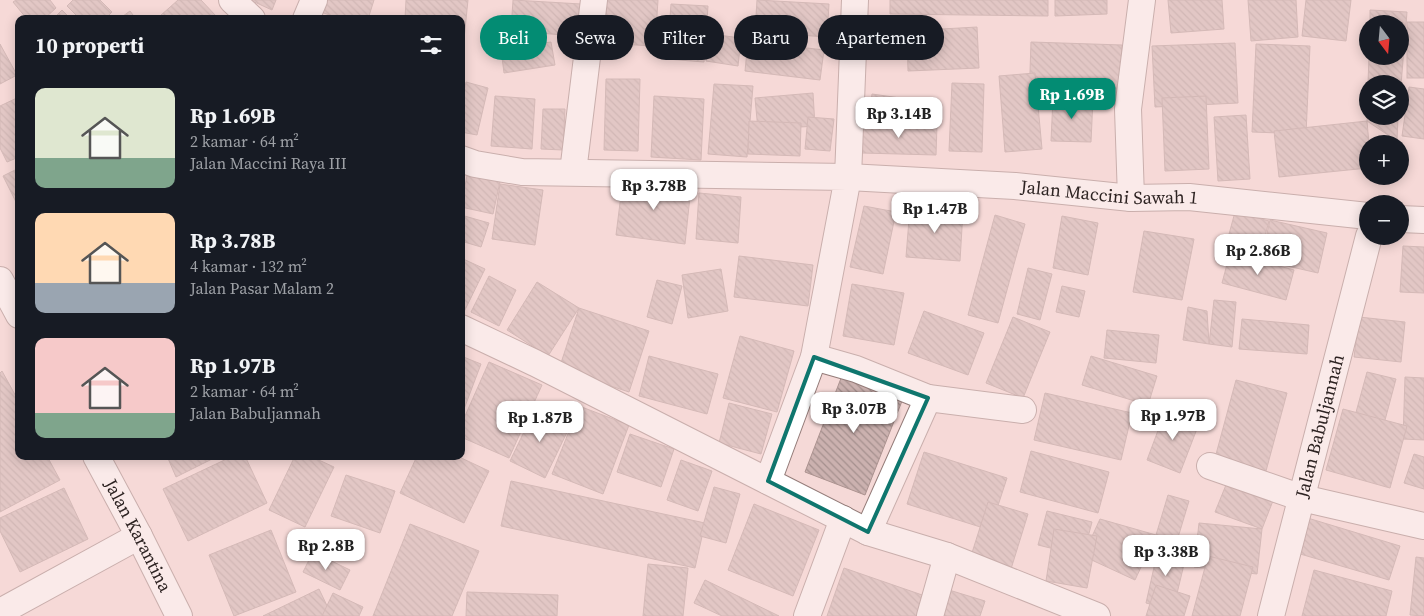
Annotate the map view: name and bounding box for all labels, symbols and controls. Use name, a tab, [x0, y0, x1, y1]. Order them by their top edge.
chip: Beli	[480, 15, 547, 60]
chip: Sewa	[557, 15, 634, 60]
chip: Filter	[644, 15, 724, 60]
chip: Baru	[734, 15, 808, 60]
chip: Apartemen	[818, 15, 944, 60]
north arrow	[1359, 15, 1409, 65]
map controls	[1359, 15, 1409, 245]
text: 10 properti	[35, 31, 144, 60]
icon: filters	[417, 31, 445, 59]
button: layers	[1359, 75, 1409, 125]
pin: Rp 1.69B	[1020, 78, 1124, 120]
text: Rp 1.69B	[1039, 83, 1105, 105]
pin: Rp 3.14B	[847, 96, 951, 139]
text: Rp 1.69B	[190, 101, 275, 130]
text: Rp 3.14B	[866, 102, 932, 124]
icon: home	[75, 108, 135, 168]
text: 2 kamar · 64 m²	[190, 130, 299, 152]
button: +	[1359, 135, 1409, 185]
text: Jalan Maccini Raya III	[190, 152, 347, 174]
pin: Rp 3.78B	[602, 168, 706, 211]
text: Rp 3.78B	[621, 174, 687, 196]
street label: Jalan Maccini Sawah 1	[1018, 174, 1199, 210]
pin: Rp 1.47B	[883, 192, 987, 234]
button: −	[1359, 195, 1409, 245]
text: Rp 1.47B	[902, 197, 968, 219]
text: Rp 3.78B	[190, 226, 275, 255]
icon: home	[75, 233, 135, 293]
pin: Rp 2.86B	[1206, 234, 1310, 276]
text: Rp 2.86B	[1225, 239, 1291, 261]
text: 4 kamar · 132 m²	[190, 255, 307, 277]
text: Jalan Pasar Malam 2	[190, 277, 334, 299]
text: Rp 1.97B	[190, 351, 275, 380]
street label: Jalan Babuljannah	[1289, 351, 1350, 502]
icon: home	[75, 358, 135, 418]
text: 2 kamar · 64 m²	[190, 380, 299, 402]
pin: Rp 3.07B	[802, 392, 906, 434]
text: Rp 3.07B	[821, 397, 887, 419]
pin: Rp 1.97B	[1121, 398, 1225, 441]
pin: Rp 1.87B	[488, 400, 592, 443]
text: Jalan Babuljannah	[190, 402, 321, 424]
text: Rp 1.97B	[1140, 404, 1206, 426]
text: Rp 1.87B	[507, 406, 573, 428]
street label: Jalan Karantina	[98, 473, 178, 597]
pin: Rp 2.8B	[280, 528, 372, 571]
text: Rp 2.8B	[298, 534, 354, 556]
pin: Rp 3.38B	[1114, 534, 1218, 577]
text: Rp 3.38B	[1133, 540, 1199, 562]

